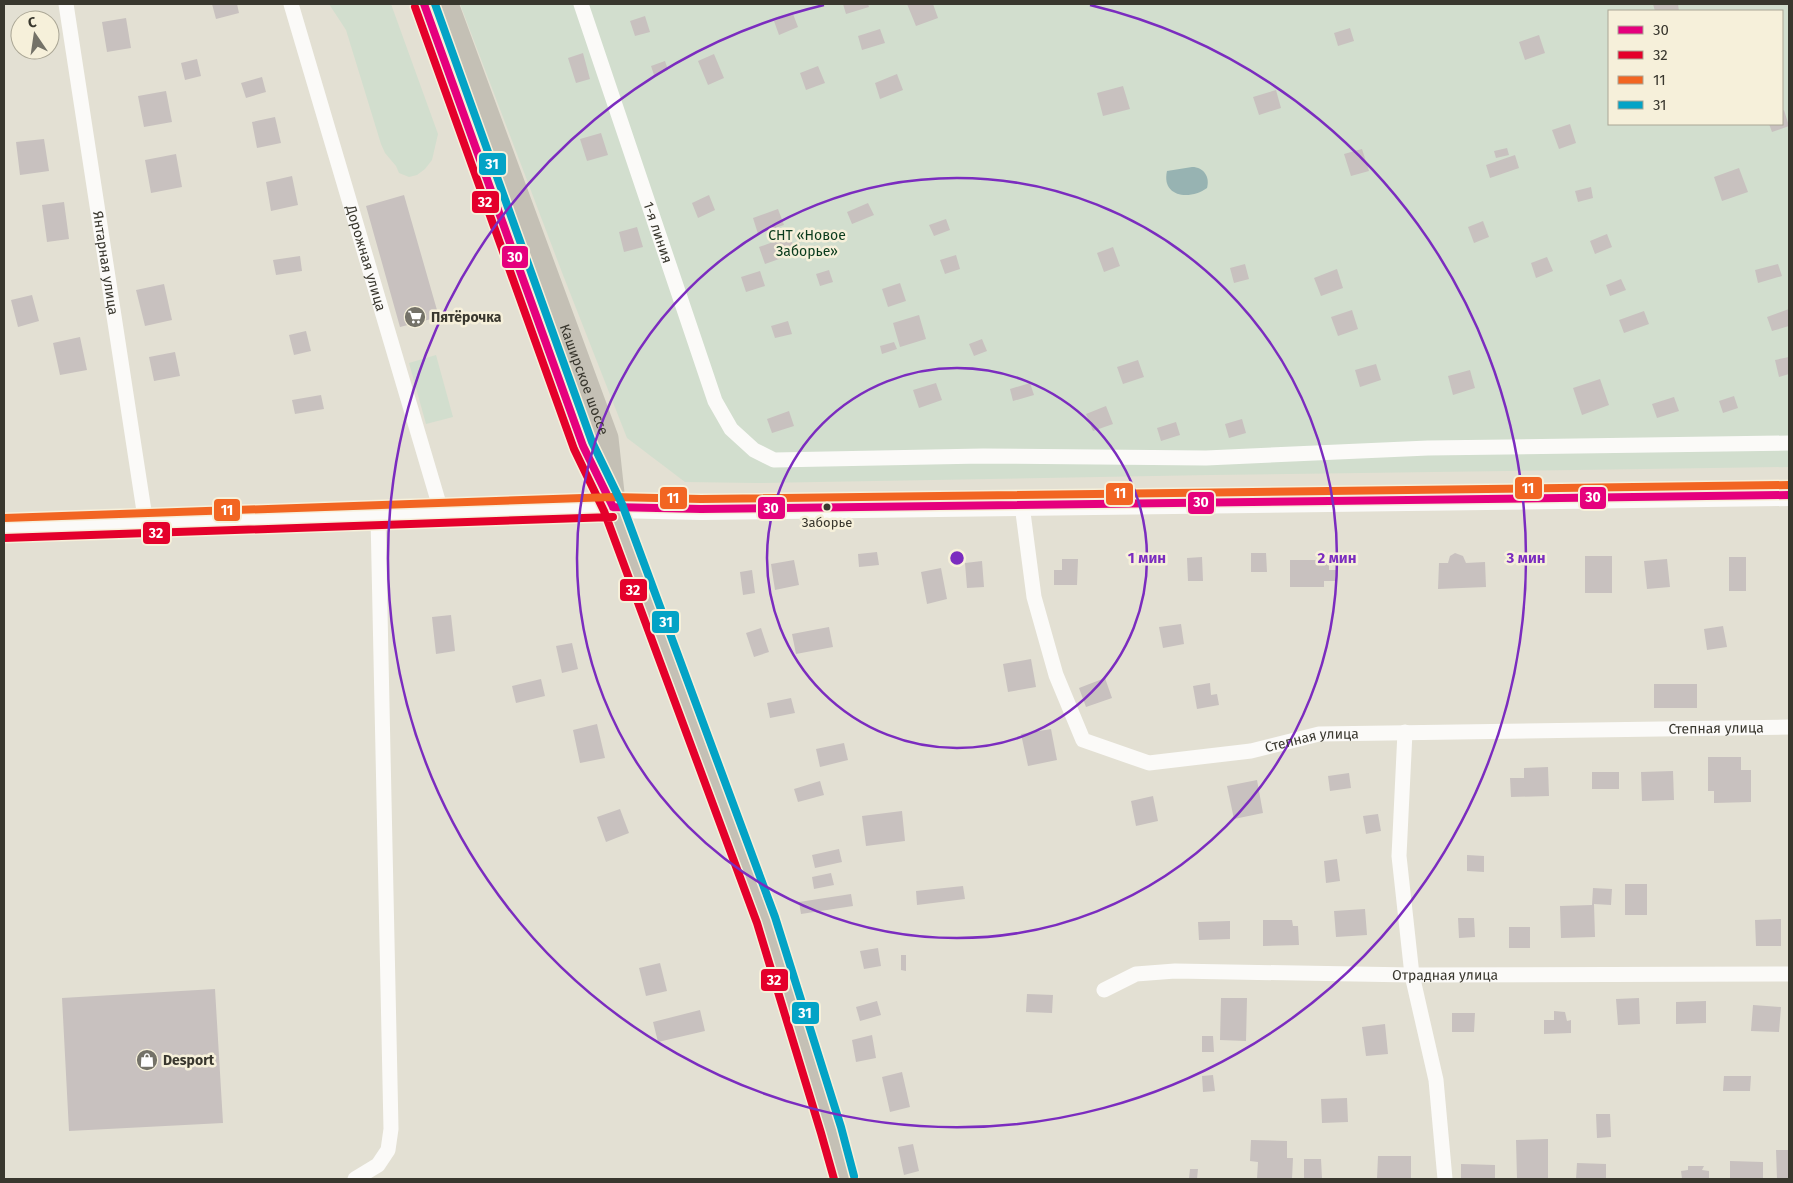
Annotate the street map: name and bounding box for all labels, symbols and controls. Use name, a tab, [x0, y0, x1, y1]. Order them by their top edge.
north arrow	[10, 10, 60, 60]
legend	[1608, 10, 1783, 125]
text: С	[26, 14, 38, 32]
text: 30	[1653, 21, 1669, 39]
text: 32	[1653, 46, 1668, 64]
text: 11	[1653, 71, 1666, 89]
text: 31	[1653, 96, 1667, 114]
line badge: 31	[478, 152, 507, 176]
text: 31	[484, 156, 499, 173]
line badge: 32	[471, 190, 500, 214]
text: 32	[477, 194, 492, 211]
street label: 1-я линия	[640, 199, 676, 265]
street label: Дорожная улица	[342, 202, 390, 313]
street label: Янтарная улица	[89, 210, 122, 316]
park label: СНТ «Новое Заборье»	[768, 227, 846, 260]
line badge: 30	[501, 245, 529, 269]
text: 30	[506, 249, 523, 266]
supermarket icon: Пятёрочка	[403, 305, 427, 329]
place label: Пятёрочка	[431, 309, 502, 326]
street label: Каширское шоссе	[556, 322, 613, 437]
line badge: 11	[1514, 476, 1543, 500]
text: 11	[1522, 480, 1534, 497]
line badge: 11	[1105, 482, 1134, 506]
text: 11	[1114, 485, 1126, 502]
line badge: 11	[659, 486, 688, 510]
line badge: 30	[1579, 486, 1607, 510]
text: 30	[1584, 489, 1601, 506]
text: 11	[667, 490, 679, 507]
line badge: 30	[1187, 491, 1215, 515]
text: 30	[1192, 494, 1209, 511]
line badge: 30	[757, 496, 786, 520]
line badge: 11	[213, 498, 241, 522]
text: 30	[762, 500, 779, 517]
text: 11	[221, 502, 233, 519]
marker: Заборье	[822, 502, 832, 512]
place label: Заборье	[802, 515, 852, 530]
line badge: 32	[142, 521, 171, 545]
text: 32	[148, 525, 163, 542]
centre of rings	[948, 549, 966, 567]
text: 1 мин	[1128, 549, 1166, 567]
text: 2 мин	[1317, 549, 1357, 567]
text: 3 мин	[1505, 549, 1546, 567]
line badge: 32	[619, 578, 648, 602]
text: 32	[625, 582, 640, 599]
line badge: 31	[651, 610, 680, 634]
text: 31	[658, 614, 673, 631]
street label: Степная улица	[1668, 719, 1764, 737]
street label: Степная улица	[1263, 725, 1359, 756]
street label: Отрадная улица	[1392, 966, 1498, 984]
line badge: 32	[760, 968, 789, 992]
text: 32	[766, 972, 781, 989]
line badge: 31	[791, 1001, 820, 1025]
text: 31	[797, 1005, 812, 1022]
shop icon: Desport	[135, 1048, 159, 1072]
place label: Desport	[163, 1052, 215, 1069]

